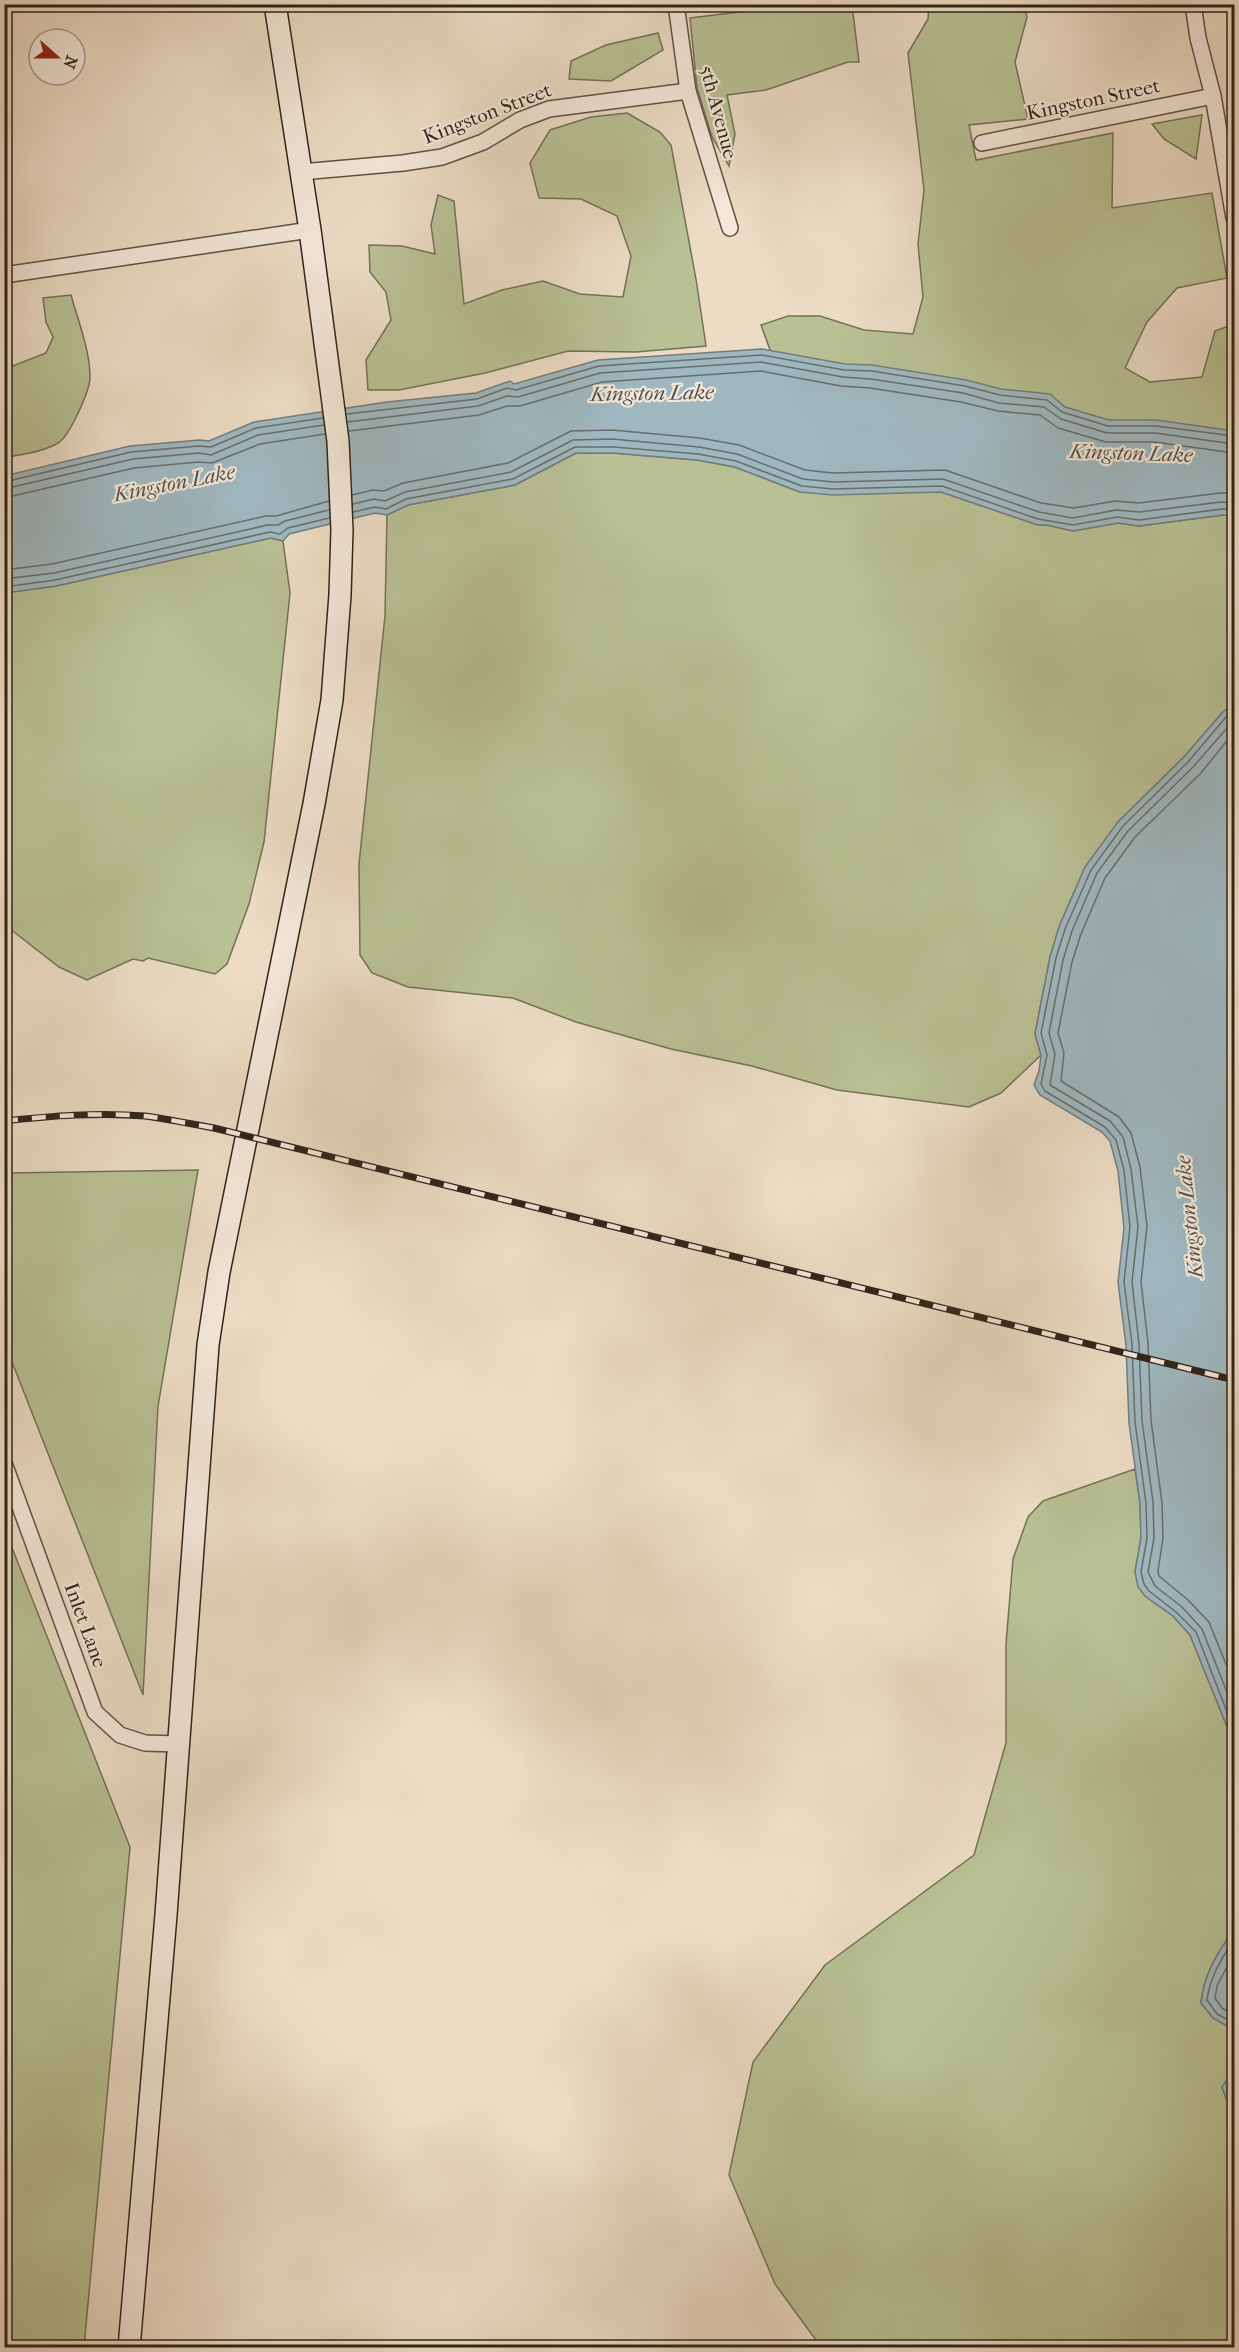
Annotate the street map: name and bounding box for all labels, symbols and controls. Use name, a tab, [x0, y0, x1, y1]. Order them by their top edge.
north arrow	[27, 27, 87, 87]
text: N	[59, 53, 82, 72]
street label: 5th Avenue	[695, 63, 742, 161]
street label: Kingston Street	[1024, 74, 1162, 125]
street label: Kingston Street	[420, 78, 555, 149]
water label: Kingston Lake	[588, 380, 714, 406]
water label: Kingston Lake	[1067, 439, 1193, 467]
water label: Kingston Lake	[109, 459, 237, 507]
water label: Kingston Lake	[1171, 1154, 1208, 1281]
street label: Inlet Lane	[60, 1579, 112, 1671]

